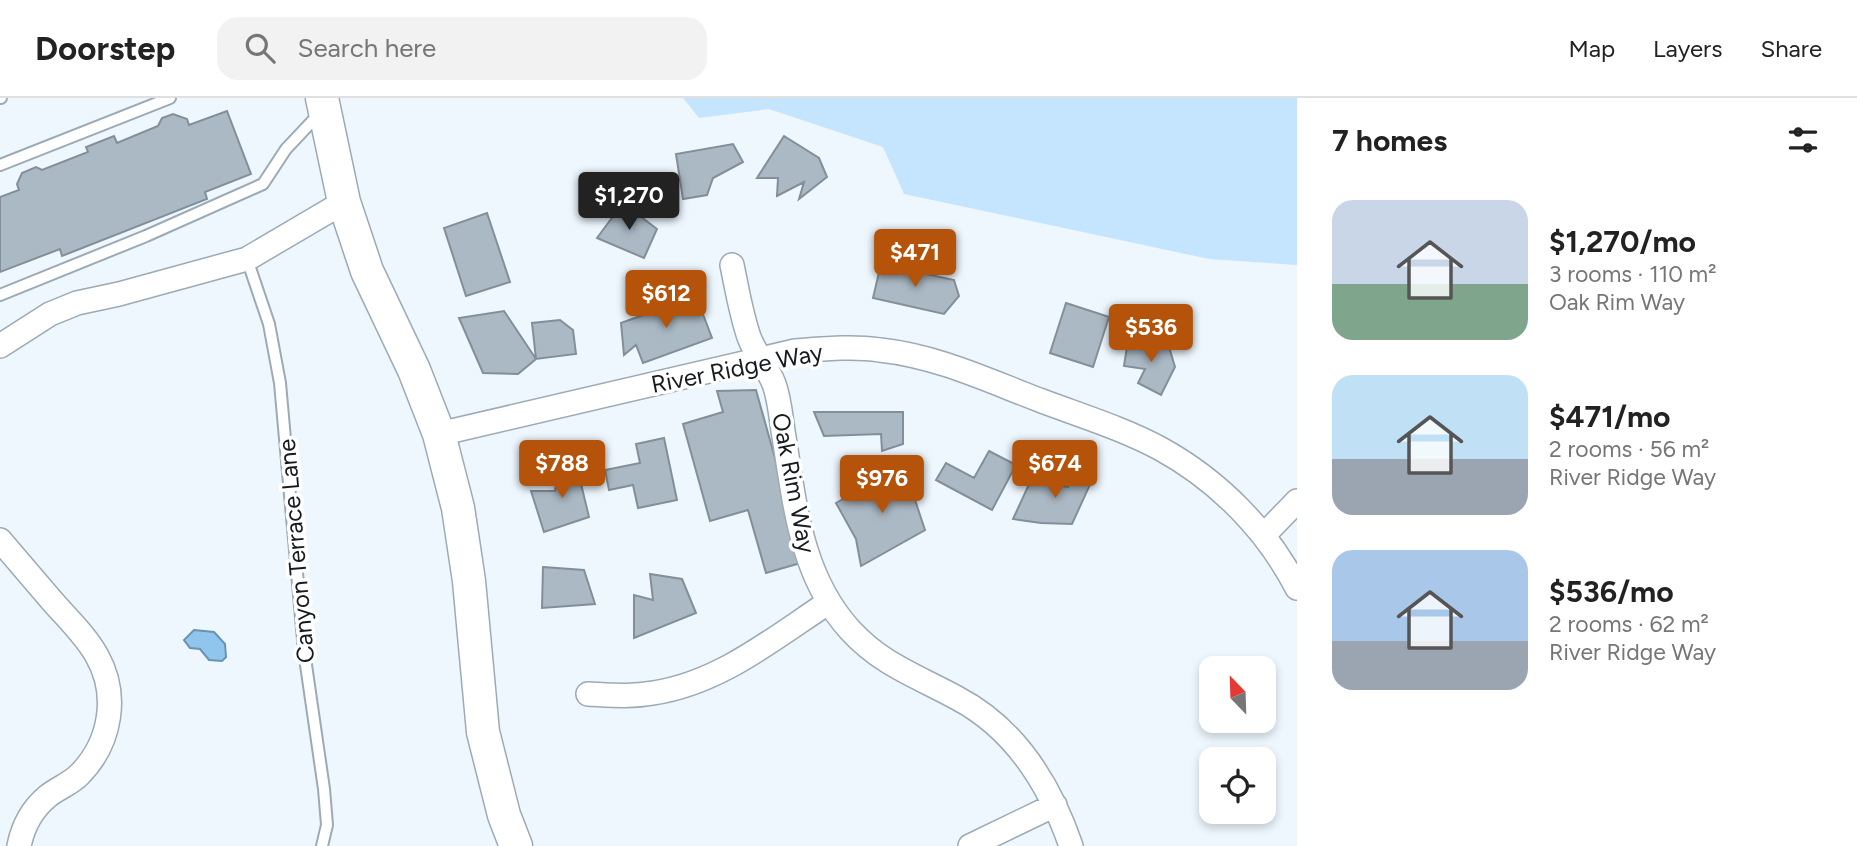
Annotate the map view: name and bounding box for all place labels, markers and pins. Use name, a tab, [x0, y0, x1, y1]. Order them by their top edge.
pin: $1,270	[572, 172, 686, 232]
pin: $471	[874, 230, 956, 289]
pin: $612	[625, 271, 707, 330]
pin: $536	[1110, 304, 1192, 364]
pin: $788	[521, 440, 603, 500]
pin: $674	[1014, 440, 1096, 500]
pin: $976	[841, 456, 923, 515]

